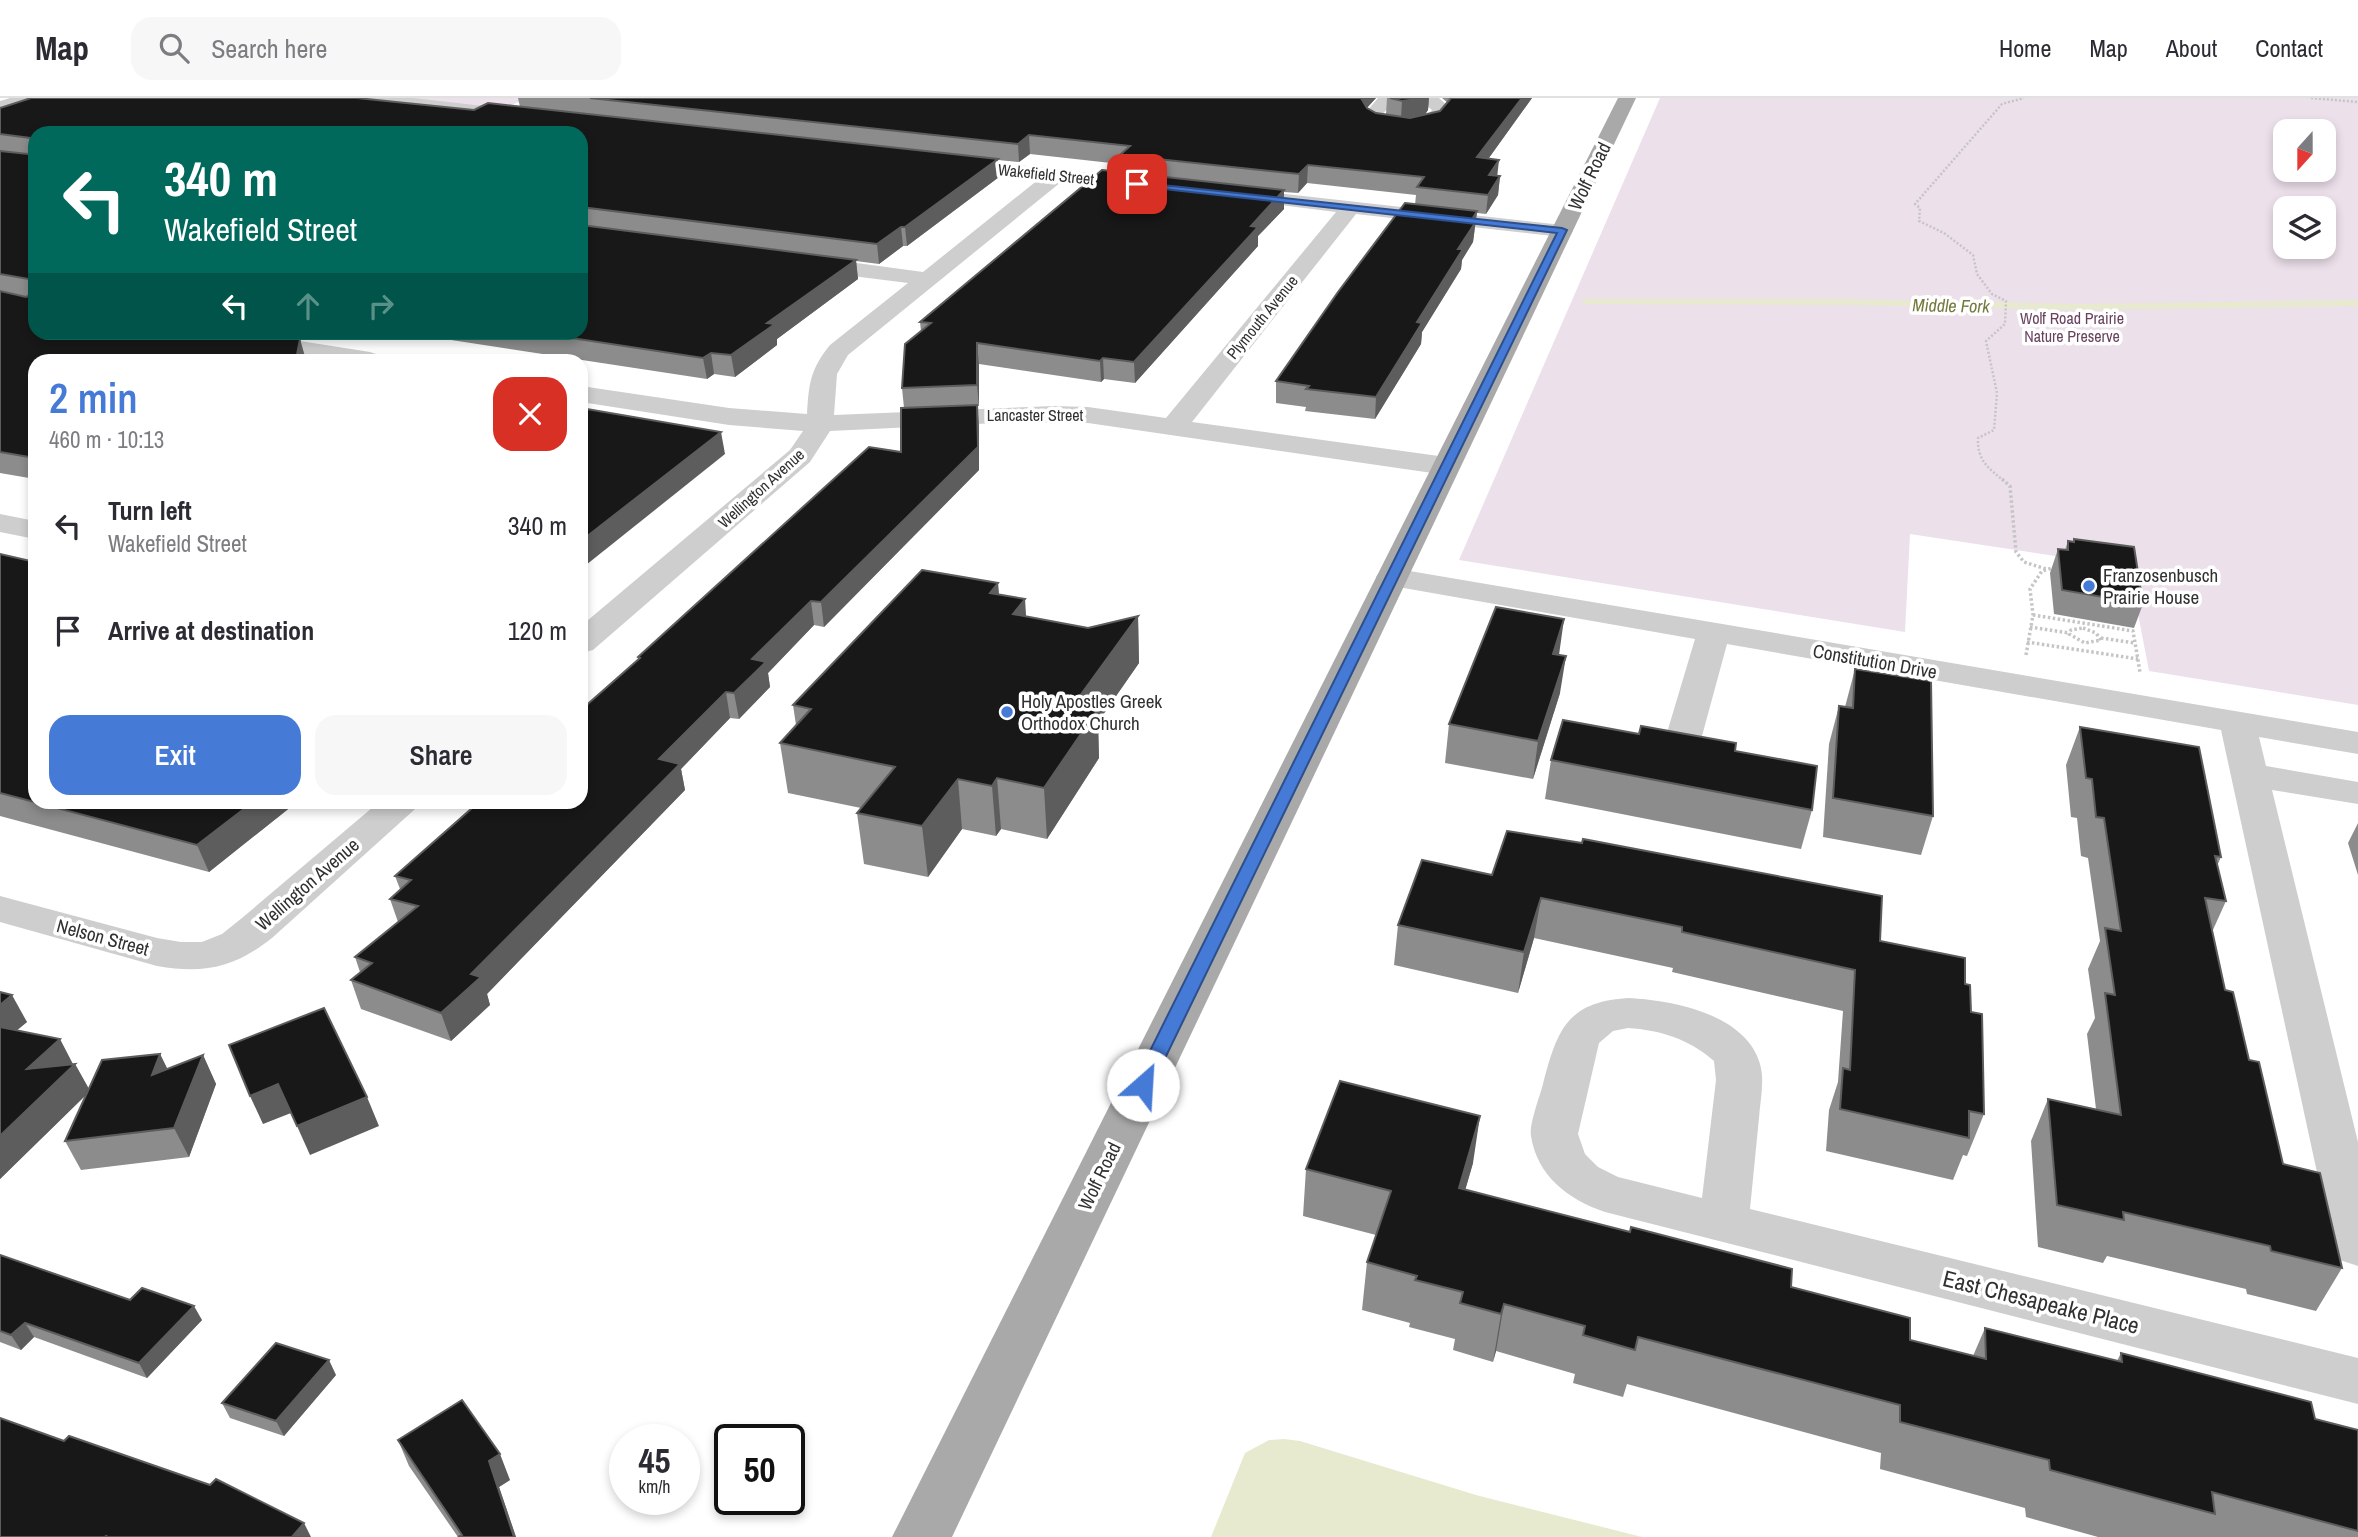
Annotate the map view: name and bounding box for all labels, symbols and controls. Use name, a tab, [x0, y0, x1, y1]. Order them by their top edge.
search box	[131, 17, 621, 80]
text: Map	[35, 26, 89, 70]
icon: search	[155, 29, 193, 67]
text: Search here	[211, 31, 327, 66]
text: Home	[1999, 32, 2051, 64]
text: Map	[2089, 32, 2128, 64]
text: About	[2166, 32, 2217, 64]
text: Contact	[2255, 32, 2323, 64]
north arrow	[2273, 119, 2336, 182]
map controls	[2273, 119, 2336, 259]
street label: Wolf Road	[1561, 138, 1617, 214]
text: 340 m	[164, 145, 278, 211]
icon: left	[49, 154, 140, 245]
pin	[1107, 154, 1167, 214]
street label: Wakefield Street	[997, 158, 1095, 190]
icon: arrive	[1118, 165, 1156, 203]
button: layers	[2273, 196, 2336, 259]
text: Wakefield Street	[164, 208, 357, 251]
street label: Plymouth Avenue	[1221, 270, 1303, 364]
icon: left	[216, 287, 254, 325]
icon: ahead	[289, 287, 327, 325]
icon: right	[362, 287, 400, 325]
water label: Middle Fork	[1912, 292, 1991, 319]
park label: Wolf Road Prairie Nature Preserve	[2020, 307, 2124, 347]
text: 2 min	[49, 370, 138, 426]
button: close	[493, 377, 567, 451]
street label: Lancaster Street	[987, 404, 1083, 426]
text: 460 m · 10:13	[49, 424, 164, 455]
street label: Wellington Avenue	[713, 443, 809, 533]
text: Turn left	[108, 493, 192, 528]
icon: left	[49, 507, 87, 545]
text: 340 m	[508, 508, 567, 543]
text: Wakefield Street	[108, 528, 247, 559]
place label: Franzosenbusch Prairie House	[2103, 562, 2218, 610]
marker: Franzosenbusch Prairie House	[2081, 578, 2097, 594]
icon: arrive	[49, 612, 87, 650]
text: Arrive at destination	[108, 613, 314, 648]
text: 120 m	[508, 613, 567, 648]
street label: Constitution Drive	[1811, 637, 1939, 685]
place label: Holy Apostles Greek Orthodox Church	[1021, 688, 1162, 736]
marker: Holy Apostles Greek Orthodox Church	[999, 704, 1015, 720]
button: Exit	[49, 715, 301, 795]
button: Share	[315, 715, 567, 795]
street label: Wellington Avenue	[250, 832, 364, 936]
street label: Nelson Street	[54, 912, 153, 962]
position arrow	[1106, 1048, 1180, 1122]
street label: Wolf Road	[1071, 1138, 1127, 1214]
street label: East Chesapeake Place	[1940, 1262, 2143, 1341]
speed limit sign: 50	[714, 1424, 805, 1515]
text: 45	[639, 1437, 670, 1484]
text: km/h	[639, 1474, 671, 1499]

